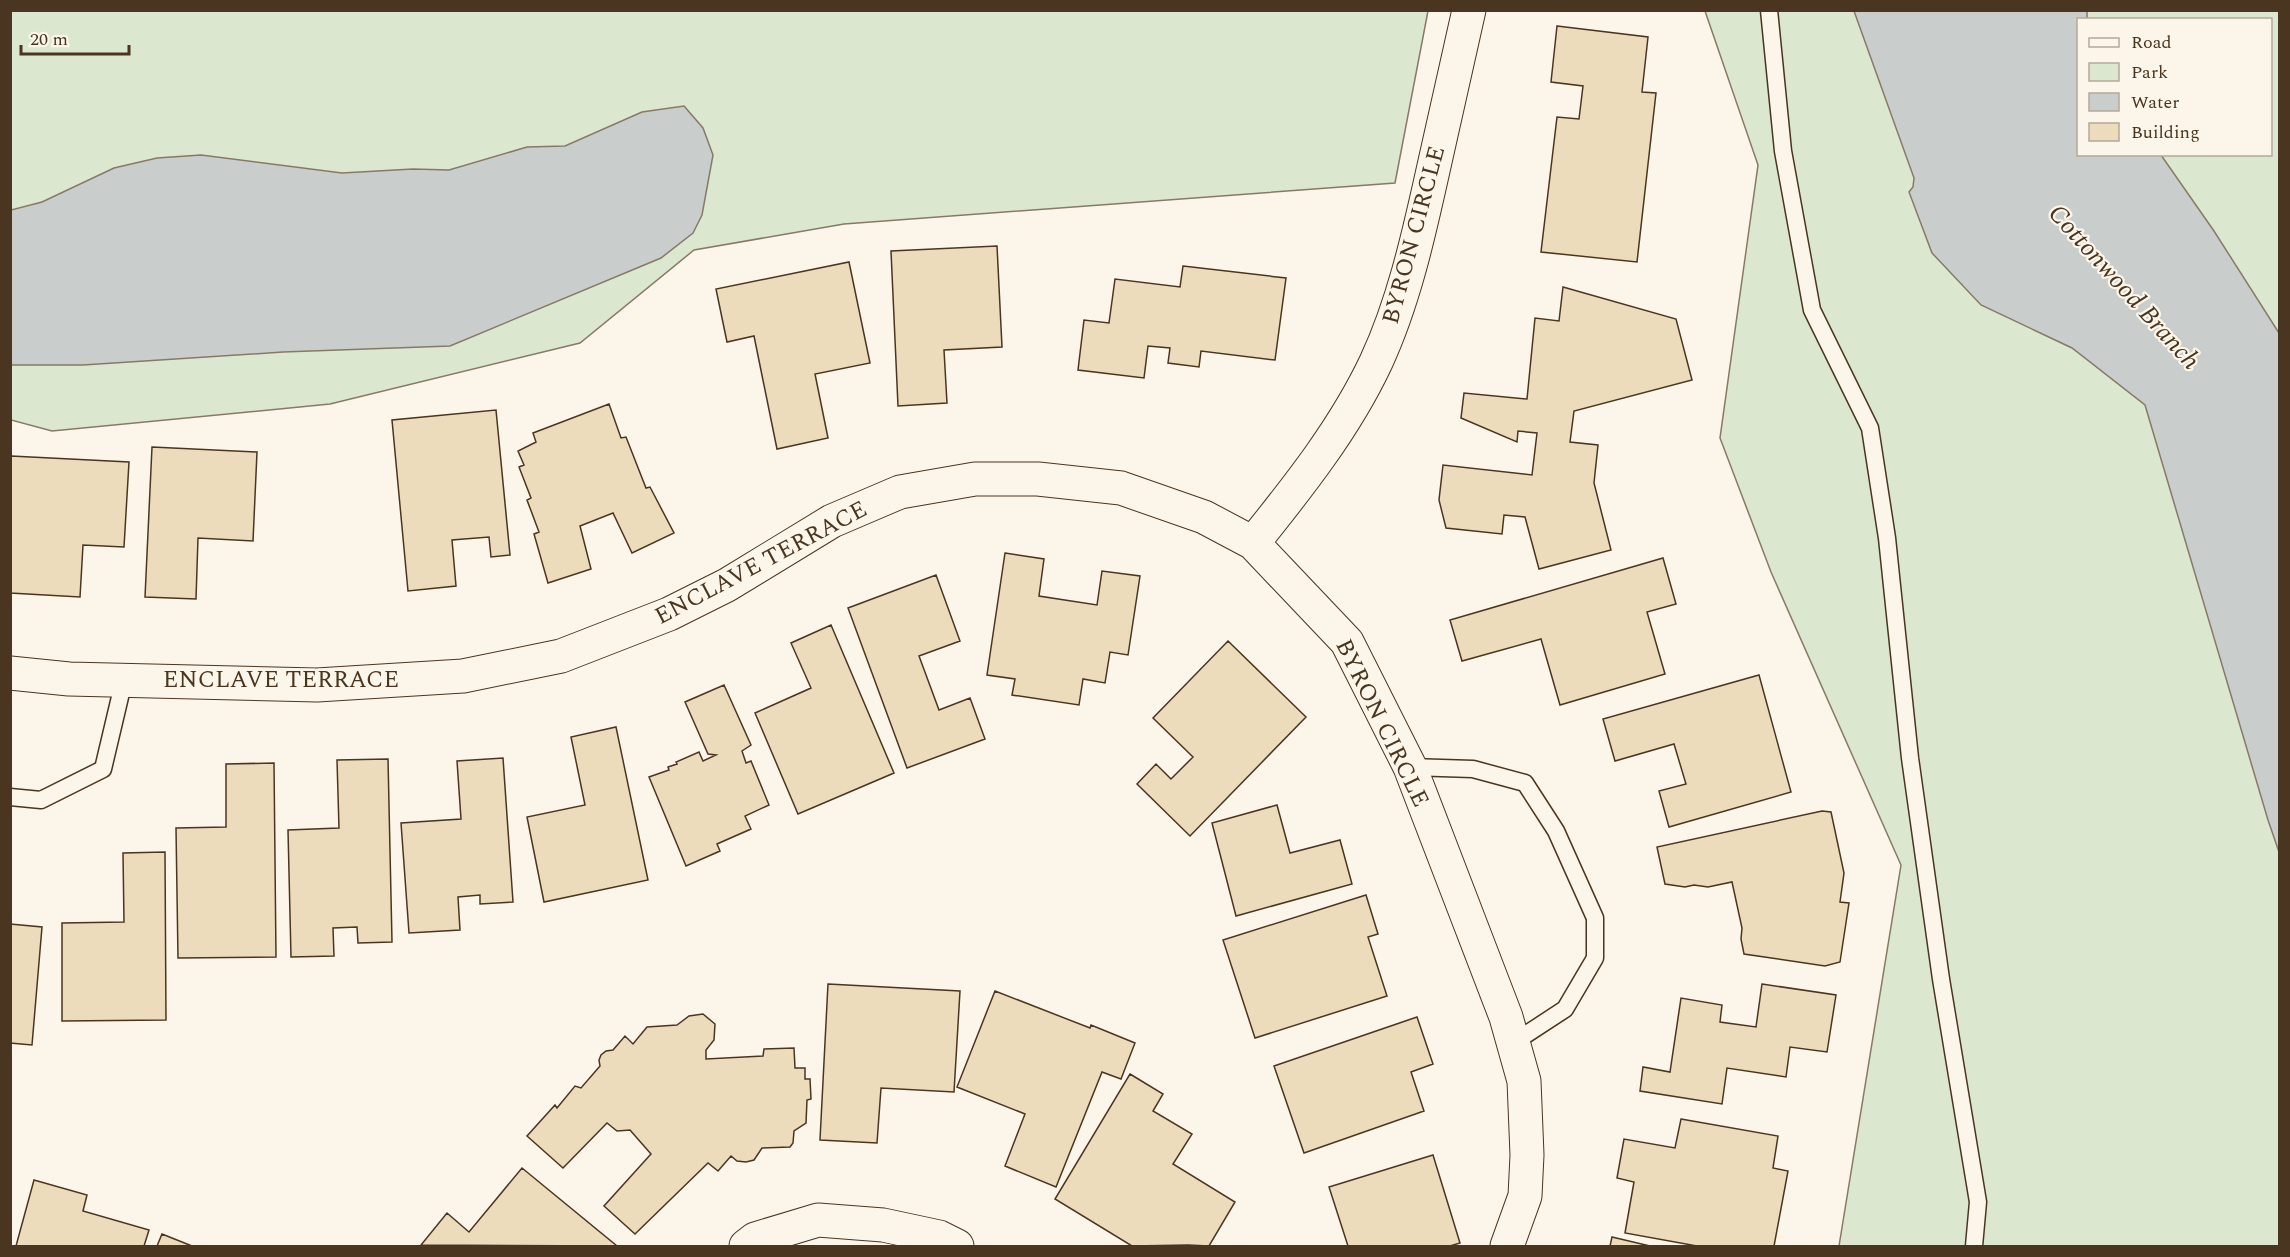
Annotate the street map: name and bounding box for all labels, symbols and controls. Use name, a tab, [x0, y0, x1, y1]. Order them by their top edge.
scale bar	[21, 18, 129, 56]
legend	[2077, 18, 2272, 156]
text: 20 m	[30, 26, 68, 53]
text: Road	[2131, 29, 2172, 56]
text: Park	[2131, 59, 2168, 86]
text: Water	[2131, 89, 2179, 116]
text: Building	[2131, 119, 2200, 146]
street label: BYRON CIRCLE	[1373, 142, 1455, 328]
water label: Cottonwood Branch	[2038, 195, 2210, 379]
street label: ENCLAVE TERRACE	[648, 492, 874, 634]
street label: BYRON CIRCLE	[1326, 633, 1438, 813]
street label: ENCLAVE TERRACE	[163, 662, 399, 698]

